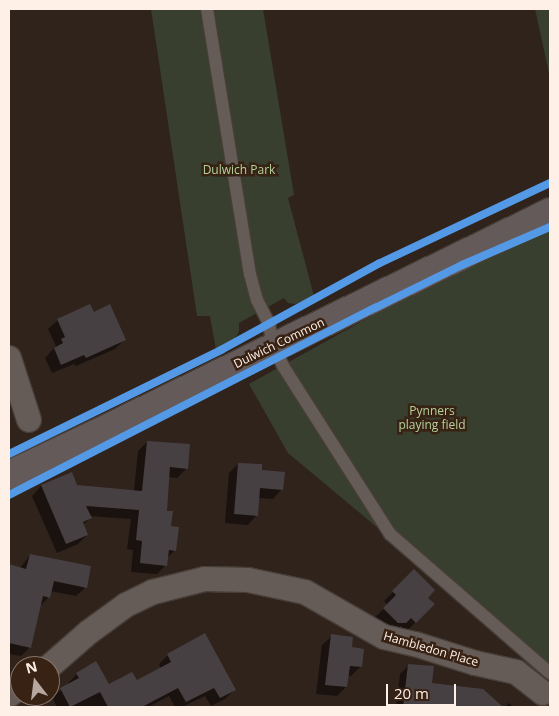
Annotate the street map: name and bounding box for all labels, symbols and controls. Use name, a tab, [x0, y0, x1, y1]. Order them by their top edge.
park label: Dulwich Park	[203, 163, 275, 177]
street label: Dulwich Common	[231, 315, 327, 371]
park label: Pynners playing field	[398, 404, 466, 432]
street label: Hambledon Place	[382, 629, 480, 669]
north arrow	[10, 656, 60, 706]
text: N	[23, 656, 39, 678]
scale bar	[389, 674, 459, 706]
text: 20 m	[394, 683, 429, 703]

